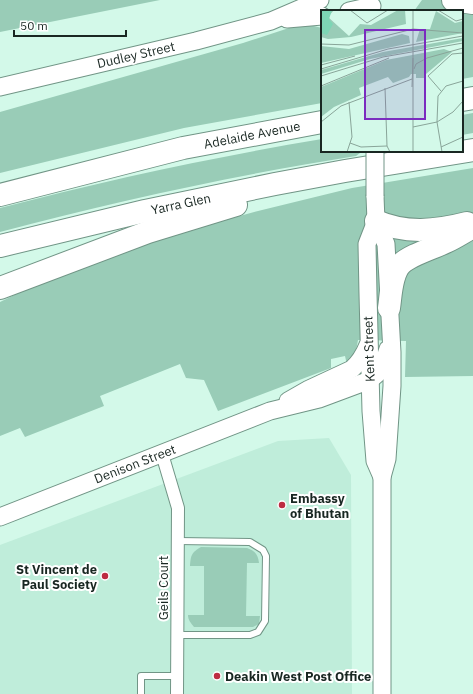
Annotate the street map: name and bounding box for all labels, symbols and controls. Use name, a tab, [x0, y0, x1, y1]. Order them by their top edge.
inset map	[321, 10, 463, 152]
scale bar	[14, 12, 126, 38]
text: 50 m	[20, 18, 48, 33]
street label: Dudley Street	[95, 38, 177, 72]
street label: Adelaide Avenue	[202, 117, 302, 153]
street label: Yarra Glen	[150, 189, 212, 219]
street label: Kent Street	[359, 316, 379, 382]
street label: Denison Street	[92, 441, 178, 487]
place label: Embassy of Bhutan	[290, 490, 349, 522]
marker: Embassy of Bhutan	[277, 500, 287, 510]
street label: Geils Court	[155, 556, 172, 620]
place label: St Vincent de Paul Society	[16, 561, 97, 593]
marker: St Vincent de Paul Society	[100, 571, 110, 581]
place label: Deakin West Post Office	[225, 668, 371, 685]
marker: Deakin West Post Office	[212, 671, 222, 681]

